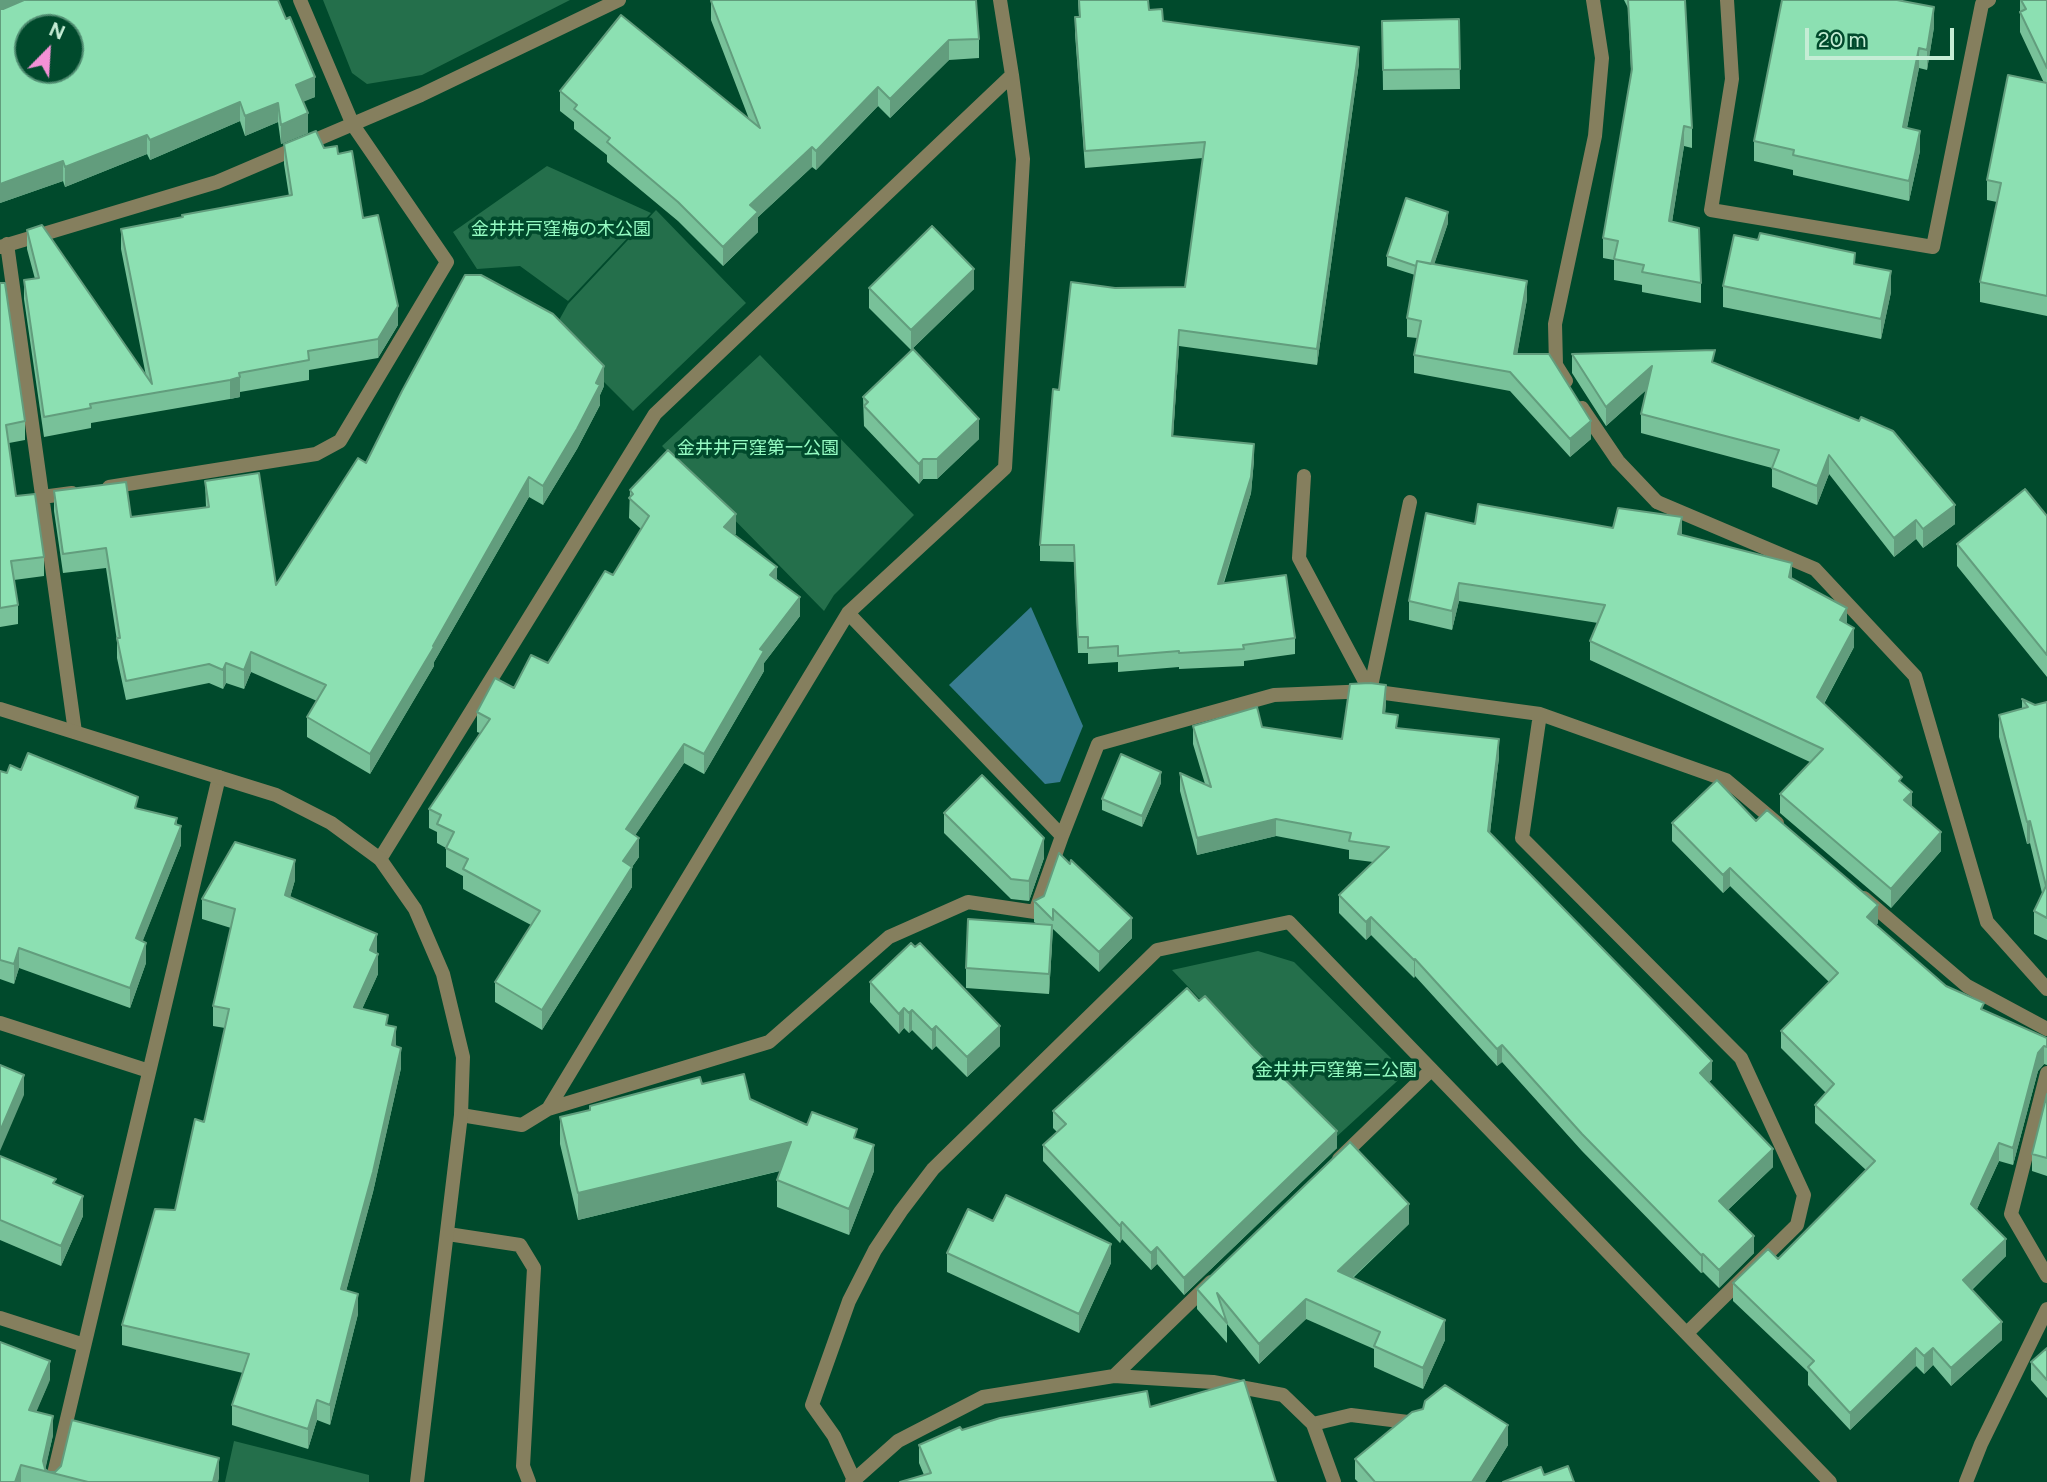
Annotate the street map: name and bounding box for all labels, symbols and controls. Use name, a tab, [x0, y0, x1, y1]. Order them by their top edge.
north arrow	[14, 14, 84, 84]
scale bar	[1809, 14, 1958, 58]
text: N	[46, 18, 68, 45]
text: 20 m	[1818, 27, 1866, 52]
park label: 金井井戸窪梅の木公園	[471, 219, 651, 241]
park label: 金井井戸窪第一公園	[677, 438, 839, 460]
park label: 金井井戸窪第二公園	[1255, 1060, 1417, 1082]

